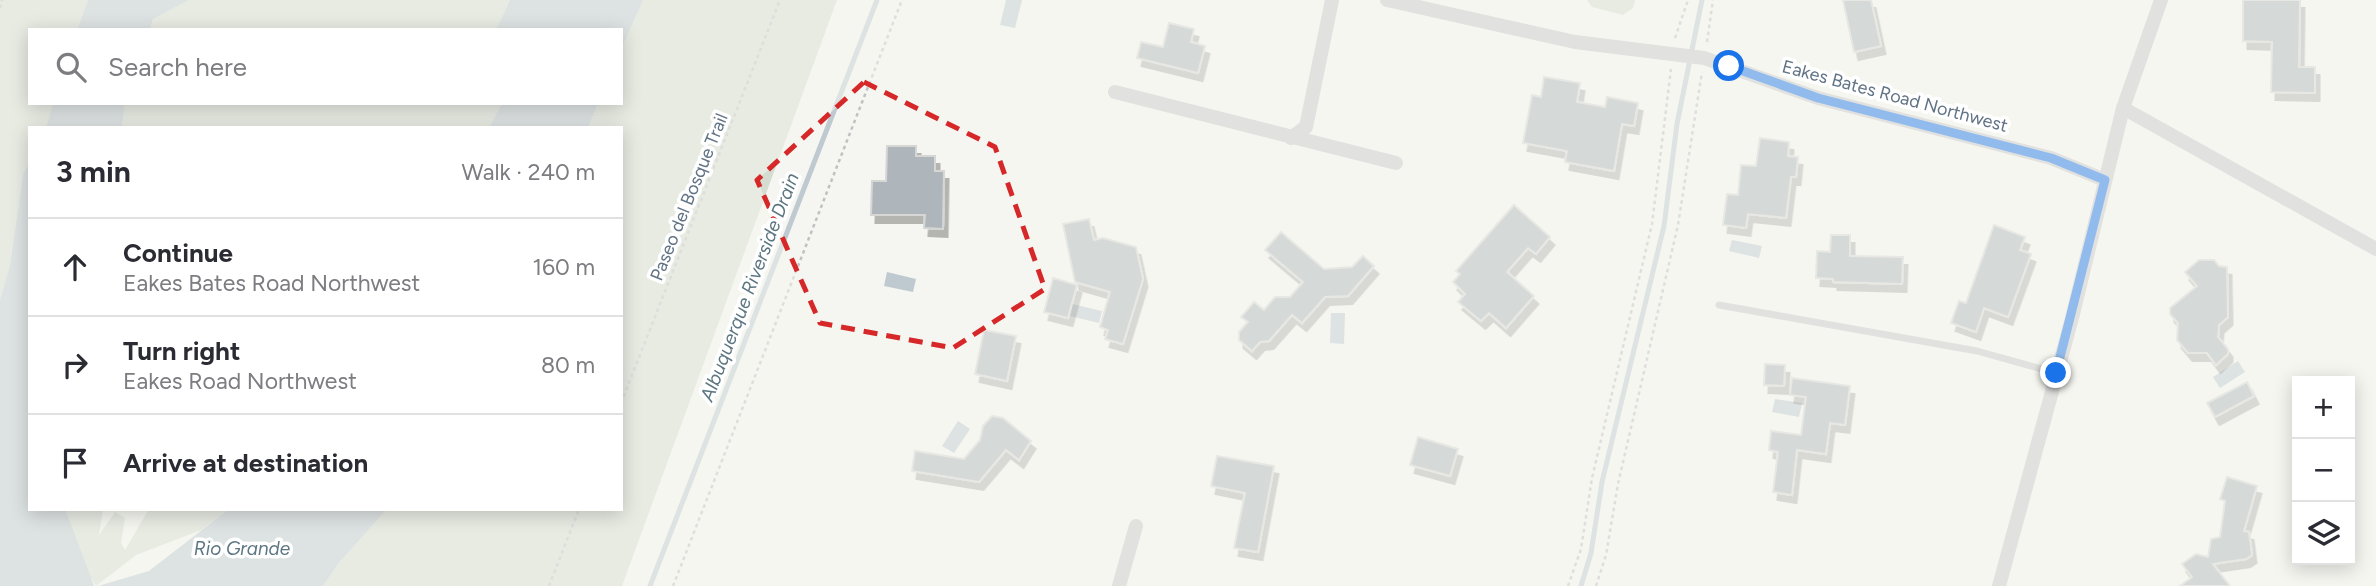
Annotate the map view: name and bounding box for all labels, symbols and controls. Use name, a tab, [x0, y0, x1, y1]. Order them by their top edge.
search box	[28, 28, 623, 105]
icon: search	[52, 48, 90, 86]
route start	[1713, 50, 1744, 81]
text: Search here	[108, 51, 247, 83]
street label: Eakes Bates Road Northwest	[1780, 55, 2010, 137]
street label: Paseo del Bosque Trail	[645, 110, 733, 284]
text: 3 min	[56, 153, 131, 190]
text: Walk · 240 m	[462, 158, 595, 186]
water label: Albuquerque Riverside Drain	[695, 169, 804, 406]
text: Continue	[123, 237, 233, 269]
icon: ahead	[56, 248, 94, 286]
text: 160 m	[532, 253, 595, 281]
text: Eakes Bates Road Northwest	[123, 269, 420, 297]
text: Turn right	[123, 335, 240, 367]
icon: right	[56, 346, 94, 384]
text: 80 m	[541, 351, 595, 379]
route end	[2040, 357, 2071, 388]
text: Eakes Road Northwest	[123, 367, 357, 395]
map controls	[2292, 376, 2355, 565]
button: +	[2292, 376, 2355, 439]
button: −	[2292, 439, 2355, 502]
icon: arrive	[56, 444, 94, 482]
text: Arrive at destination	[123, 447, 368, 479]
button: layers	[2292, 502, 2355, 565]
water label: Rio Grande	[194, 537, 291, 560]

